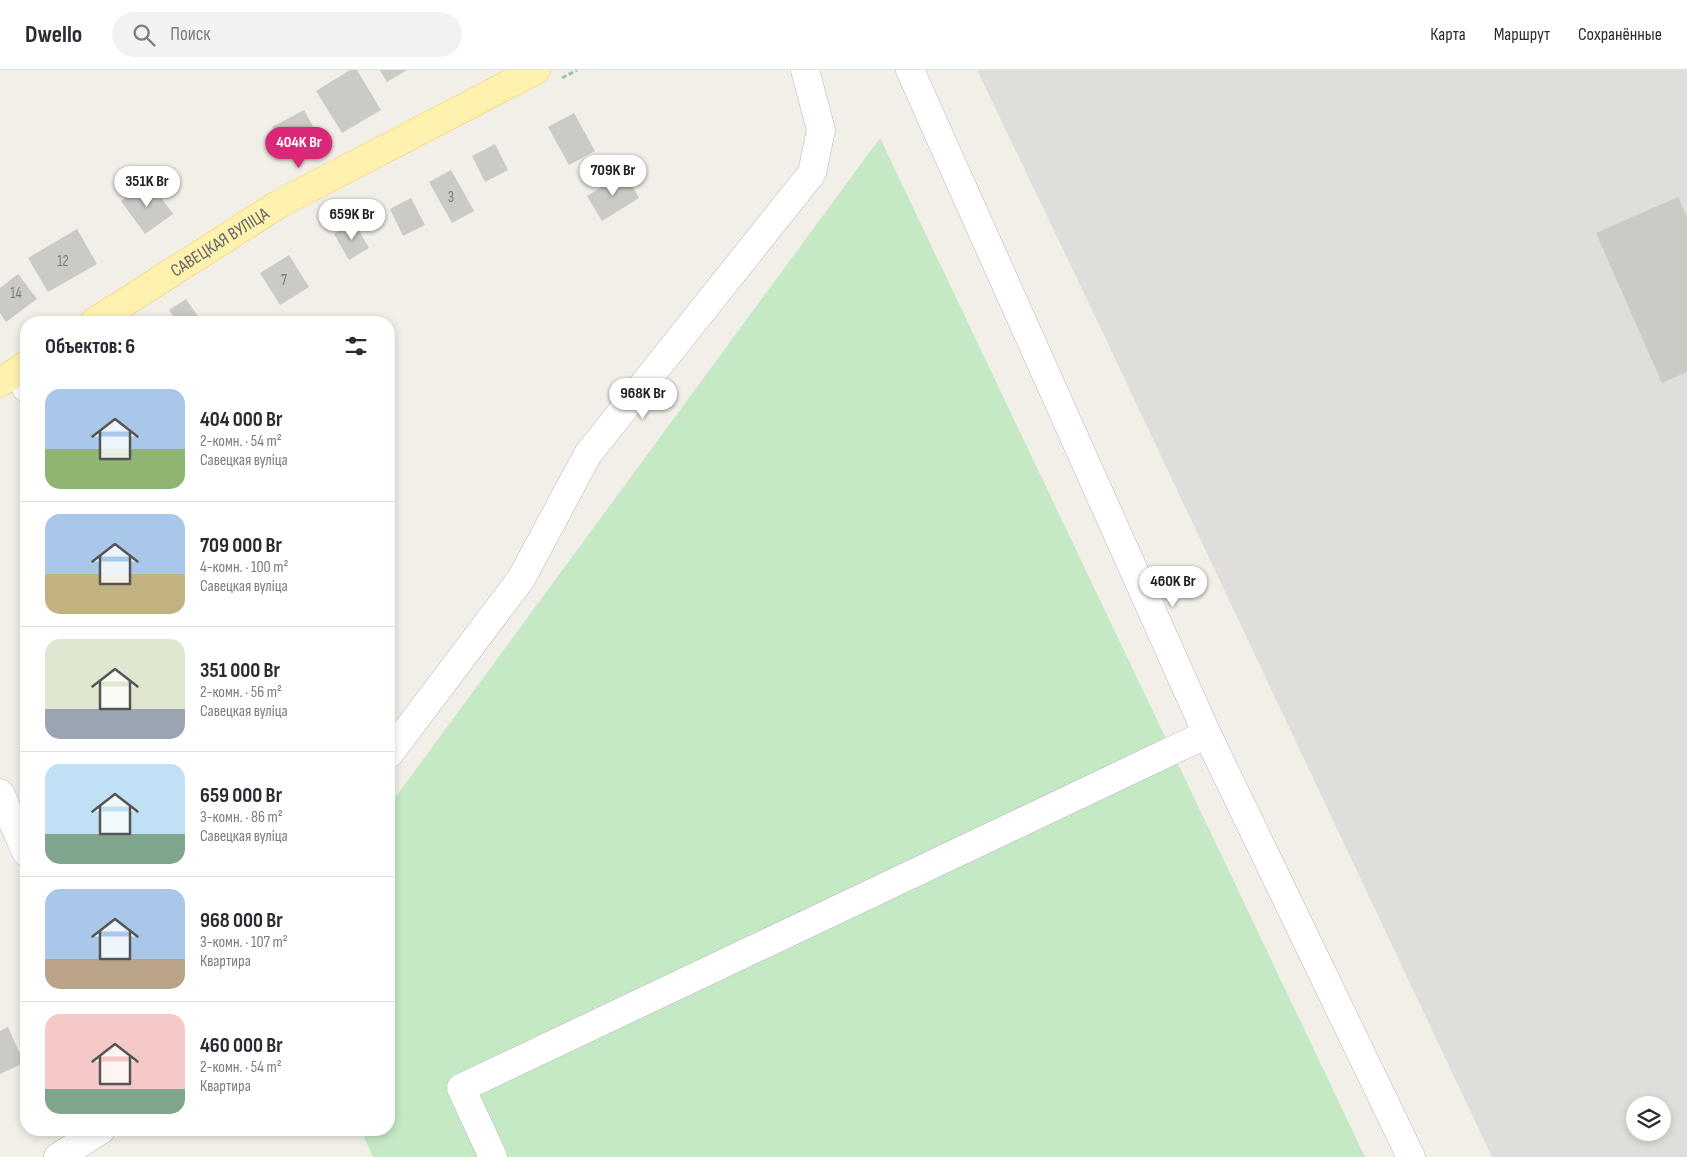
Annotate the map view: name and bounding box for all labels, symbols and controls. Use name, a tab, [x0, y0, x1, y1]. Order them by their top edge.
search box	[112, 12, 462, 57]
text: Dwello	[25, 20, 82, 49]
icon: search	[130, 21, 158, 49]
text: Поиск	[170, 23, 210, 46]
text: Карта	[1430, 24, 1466, 45]
text: Маршрут	[1494, 24, 1550, 45]
text: Сохранённые	[1578, 24, 1662, 45]
pin: 404K Br	[253, 126, 345, 169]
text: 404K Br	[276, 133, 322, 152]
pin: 709K Br	[567, 154, 659, 197]
text: 709K Br	[590, 161, 636, 180]
pin: 351K Br	[101, 166, 193, 208]
text: 351K Br	[125, 172, 169, 191]
house number: 3	[448, 188, 454, 207]
pin: 659K Br	[306, 198, 398, 241]
street label: САВЕЦКАЯ ВУЛІЦА	[167, 203, 273, 281]
text: 659K Br	[329, 205, 375, 224]
house number: 12	[57, 252, 69, 271]
house number: 7	[281, 271, 287, 290]
house number: 14	[10, 284, 22, 303]
icon: filters	[342, 332, 370, 360]
text: Объектов: 6	[45, 334, 135, 359]
pin: 968K Br	[597, 378, 689, 420]
text: 968K Br	[620, 384, 666, 403]
text: 404 000 Br	[200, 407, 283, 432]
icon: home	[85, 409, 145, 469]
text: 2-комн. · 54 m²	[200, 432, 282, 451]
text: Савецкая вуліца	[200, 451, 288, 470]
text: 709 000 Br	[200, 533, 282, 558]
icon: home	[85, 534, 145, 594]
text: 4-комн. · 100 m²	[200, 558, 289, 577]
pin: 460K Br	[1127, 566, 1219, 608]
text: 460K Br	[1150, 572, 1196, 591]
text: Савецкая вуліца	[200, 577, 288, 596]
text: 351 000 Br	[200, 658, 280, 683]
icon: home	[85, 659, 145, 719]
text: 2-комн. · 56 m²	[200, 683, 282, 702]
text: Савецкая вуліца	[200, 702, 288, 721]
text: 659 000 Br	[200, 783, 282, 808]
icon: home	[85, 784, 145, 844]
text: 3-комн. · 86 m²	[200, 808, 283, 827]
text: Савецкая вуліца	[200, 827, 288, 846]
text: 968 000 Br	[200, 908, 283, 933]
icon: home	[85, 909, 145, 969]
text: 3-комн. · 107 m²	[200, 933, 288, 952]
text: Квартира	[200, 952, 251, 971]
text: 460 000 Br	[200, 1033, 283, 1058]
icon: home	[85, 1034, 145, 1094]
text: 2-комн. · 54 m²	[200, 1058, 282, 1077]
text: Квартира	[200, 1077, 251, 1096]
map controls	[1626, 1096, 1671, 1141]
button: layers	[1626, 1096, 1671, 1141]

